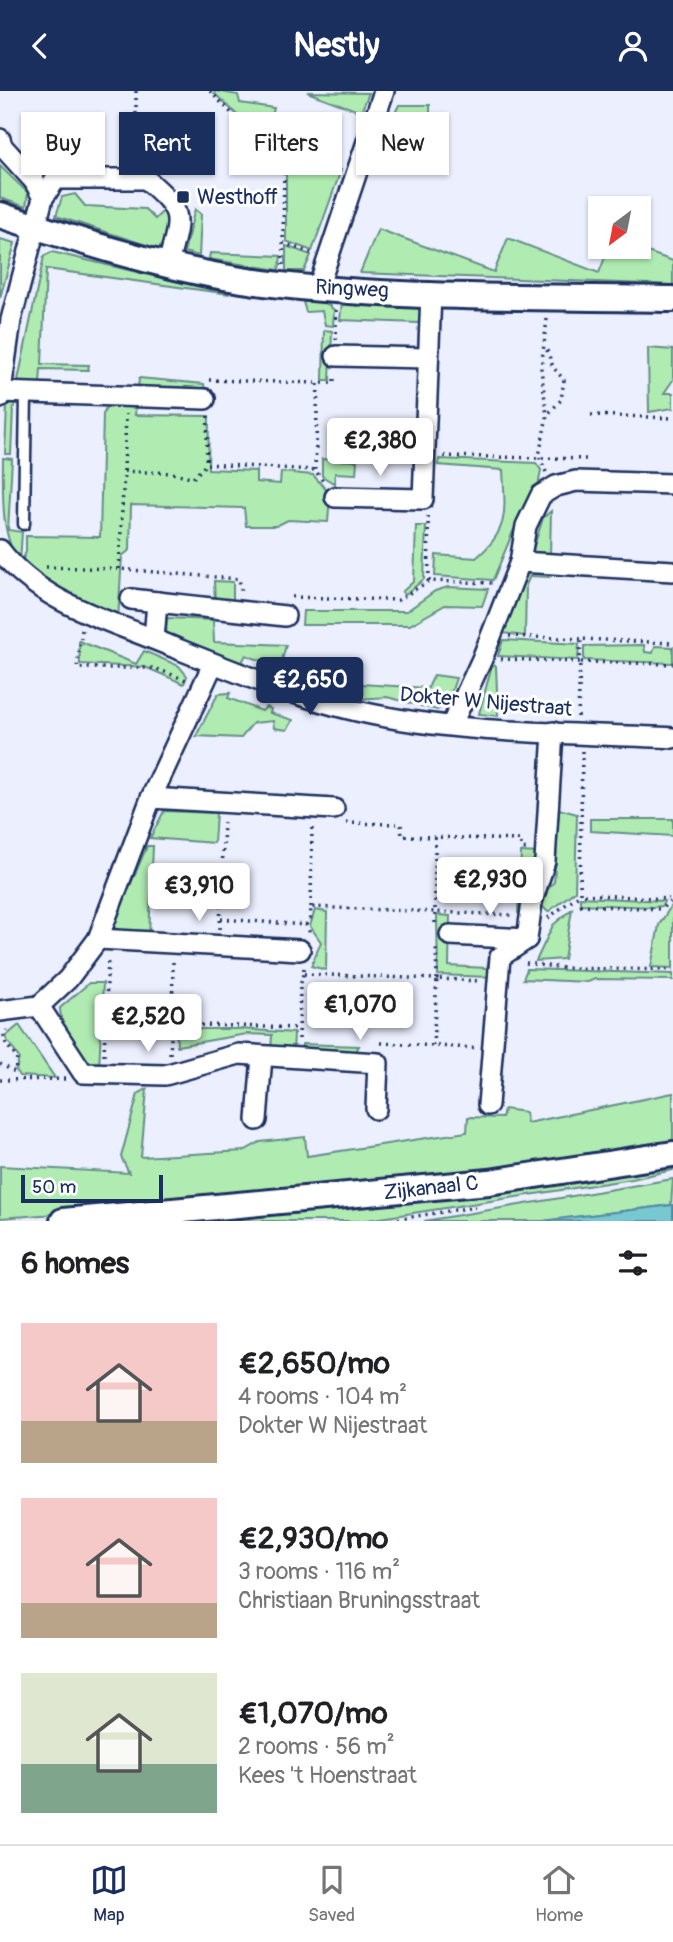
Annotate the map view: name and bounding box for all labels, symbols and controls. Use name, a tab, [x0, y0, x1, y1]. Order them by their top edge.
text: Nestly	[294, 26, 379, 66]
icon: back	[21, 27, 59, 65]
icon: person	[614, 27, 652, 65]
chip: Buy	[21, 112, 105, 175]
chip: Rent	[119, 112, 215, 175]
chip: Filters	[229, 112, 342, 175]
chip: New	[356, 112, 449, 175]
place label: Westhoff	[197, 184, 278, 211]
marker: Westhoff	[175, 189, 191, 205]
north arrow	[588, 196, 651, 259]
map controls	[588, 196, 651, 259]
street label: Ringweg	[315, 274, 389, 304]
pin: €2,380	[323, 419, 437, 478]
text: €2,380	[343, 426, 417, 455]
pin: €2,650	[253, 657, 367, 717]
text: €2,650	[272, 665, 348, 694]
street label: Dokter W Nijestraat	[399, 681, 574, 723]
pin: €2,930	[433, 857, 547, 917]
pin: €3,910	[142, 863, 256, 923]
text: €2,930	[453, 865, 527, 894]
text: €3,910	[164, 871, 234, 900]
pin: €1,070	[303, 983, 417, 1042]
text: €1,070	[323, 990, 397, 1019]
pin: €2,520	[91, 995, 205, 1054]
text: €2,520	[111, 1002, 185, 1031]
street label: Zijkanaal C	[382, 1170, 480, 1206]
scale bar	[21, 1172, 163, 1204]
text: 50 m	[32, 1175, 76, 1199]
icon: filters	[614, 1244, 652, 1282]
text: 6 homes	[21, 1245, 129, 1282]
text: €2,650/mo	[238, 1345, 390, 1382]
icon: home	[77, 1351, 161, 1435]
text: 4 rooms · 104 m²	[238, 1382, 407, 1411]
text: Dokter W Nijestraat	[238, 1411, 427, 1440]
text: €2,930/mo	[238, 1520, 388, 1557]
icon: home	[77, 1526, 161, 1610]
text: 3 rooms · 116 m²	[238, 1557, 400, 1586]
text: Christiaan Bruningsstraat	[238, 1586, 480, 1615]
text: €1,070/mo	[238, 1695, 388, 1732]
icon: home	[77, 1701, 161, 1785]
text: 2 rooms · 56 m²	[238, 1732, 395, 1761]
text: Kees 't Hoenstraat	[238, 1761, 417, 1790]
tab: Map	[90, 1861, 128, 1927]
tab: Saved	[308, 1861, 355, 1927]
tab: Home	[535, 1861, 583, 1927]

